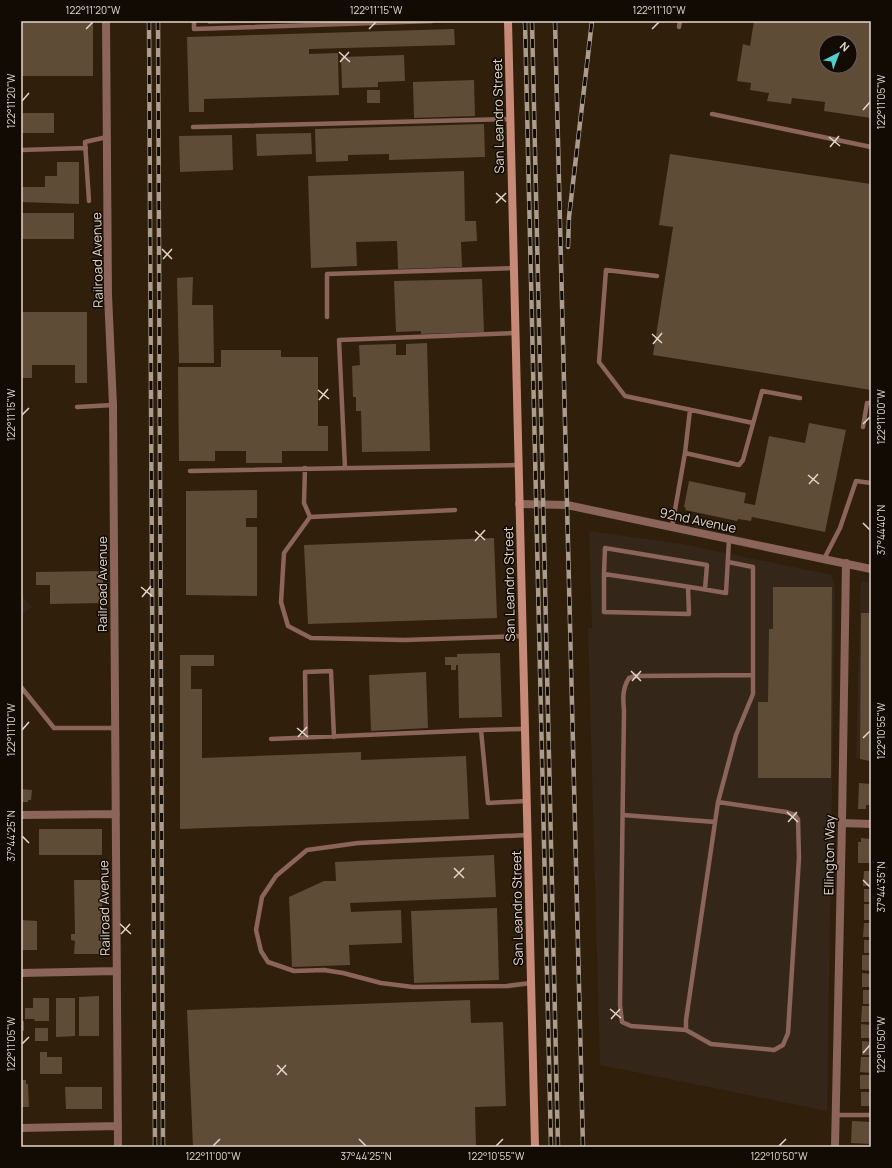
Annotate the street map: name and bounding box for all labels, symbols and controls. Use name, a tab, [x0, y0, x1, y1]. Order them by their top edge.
text: 122°11'20"W	[66, 3, 121, 17]
text: 122°11'15"W	[350, 3, 403, 17]
text: 122°11'10"W	[632, 3, 686, 17]
north arrow	[818, 34, 858, 74]
text: N	[837, 38, 853, 54]
street label: San Leandro Street	[488, 58, 508, 174]
text: 122°11'20"W	[4, 73, 18, 128]
text: 122°11'05"W	[874, 74, 888, 129]
street label: Railroad Avenue	[87, 212, 107, 308]
text: 122°11'15"W	[4, 388, 18, 441]
text: 122°11'00"W	[874, 389, 888, 445]
street label: 92nd Avenue	[658, 503, 738, 537]
text: 37°44'40"N	[874, 505, 888, 555]
street label: San Leandro Street	[499, 526, 519, 642]
street label: Railroad Avenue	[93, 536, 111, 632]
text: 122°10'55"W	[874, 702, 888, 759]
text: 122°11'10"W	[4, 703, 18, 757]
text: 37°44'25"N	[4, 810, 18, 862]
street label: Ellington Way	[819, 815, 839, 895]
street label: San Leandro Street	[507, 850, 527, 966]
street label: Railroad Avenue	[94, 860, 114, 956]
text: 37°44'35"N	[874, 861, 888, 912]
text: 122°11'05"W	[4, 1016, 18, 1071]
text: 122°10'50"W	[874, 1016, 888, 1074]
text: 122°11'00"W	[185, 1149, 241, 1163]
text: 37°44'25"N	[340, 1149, 392, 1163]
text: 122°10'55"W	[468, 1149, 525, 1163]
text: 122°10'50"W	[750, 1149, 808, 1163]

